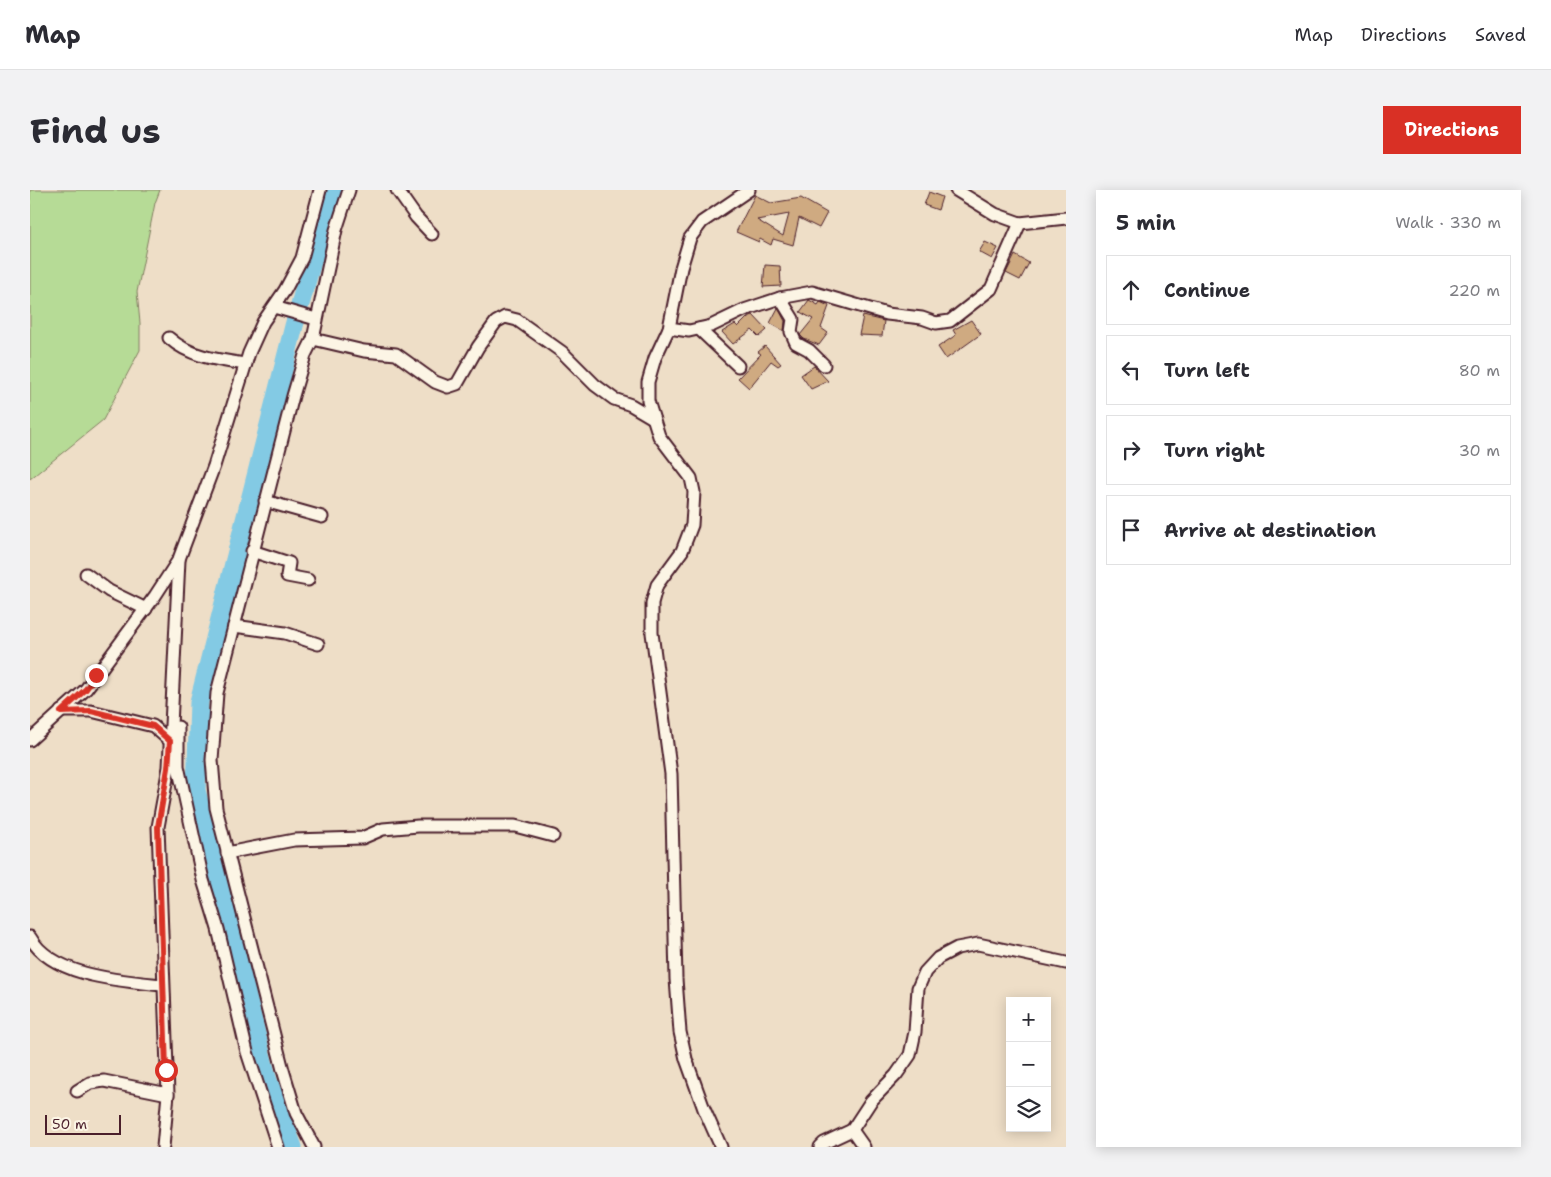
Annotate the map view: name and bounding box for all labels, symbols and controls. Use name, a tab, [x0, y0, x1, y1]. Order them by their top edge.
text: Map	[25, 19, 81, 51]
text: Map	[1295, 23, 1333, 47]
text: Directions	[1361, 23, 1447, 47]
text: Saved	[1475, 23, 1526, 47]
button: Directions	[1383, 106, 1521, 154]
text: Find us	[30, 107, 161, 154]
text: 5 min	[1116, 209, 1176, 237]
text: Walk · 330 m	[1395, 212, 1501, 233]
icon: ahead	[1117, 276, 1145, 304]
text: Continue	[1164, 278, 1250, 303]
text: 220 m	[1448, 280, 1500, 301]
icon: left	[1117, 356, 1145, 384]
text: Turn left	[1164, 358, 1250, 383]
text: 80 m	[1459, 360, 1500, 381]
icon: right	[1117, 436, 1145, 464]
text: Turn right	[1164, 438, 1265, 463]
text: 30 m	[1459, 440, 1500, 461]
icon: arrive	[1117, 516, 1145, 544]
text: Arrive at destination	[1164, 518, 1376, 543]
route end	[85, 664, 108, 687]
map controls	[1006, 997, 1051, 1132]
button: +	[1006, 997, 1051, 1042]
button: −	[1006, 1042, 1051, 1087]
route start	[155, 1059, 178, 1082]
button: layers	[1006, 1087, 1051, 1132]
scale bar	[45, 1112, 121, 1135]
text: 50 m	[52, 1115, 87, 1133]

